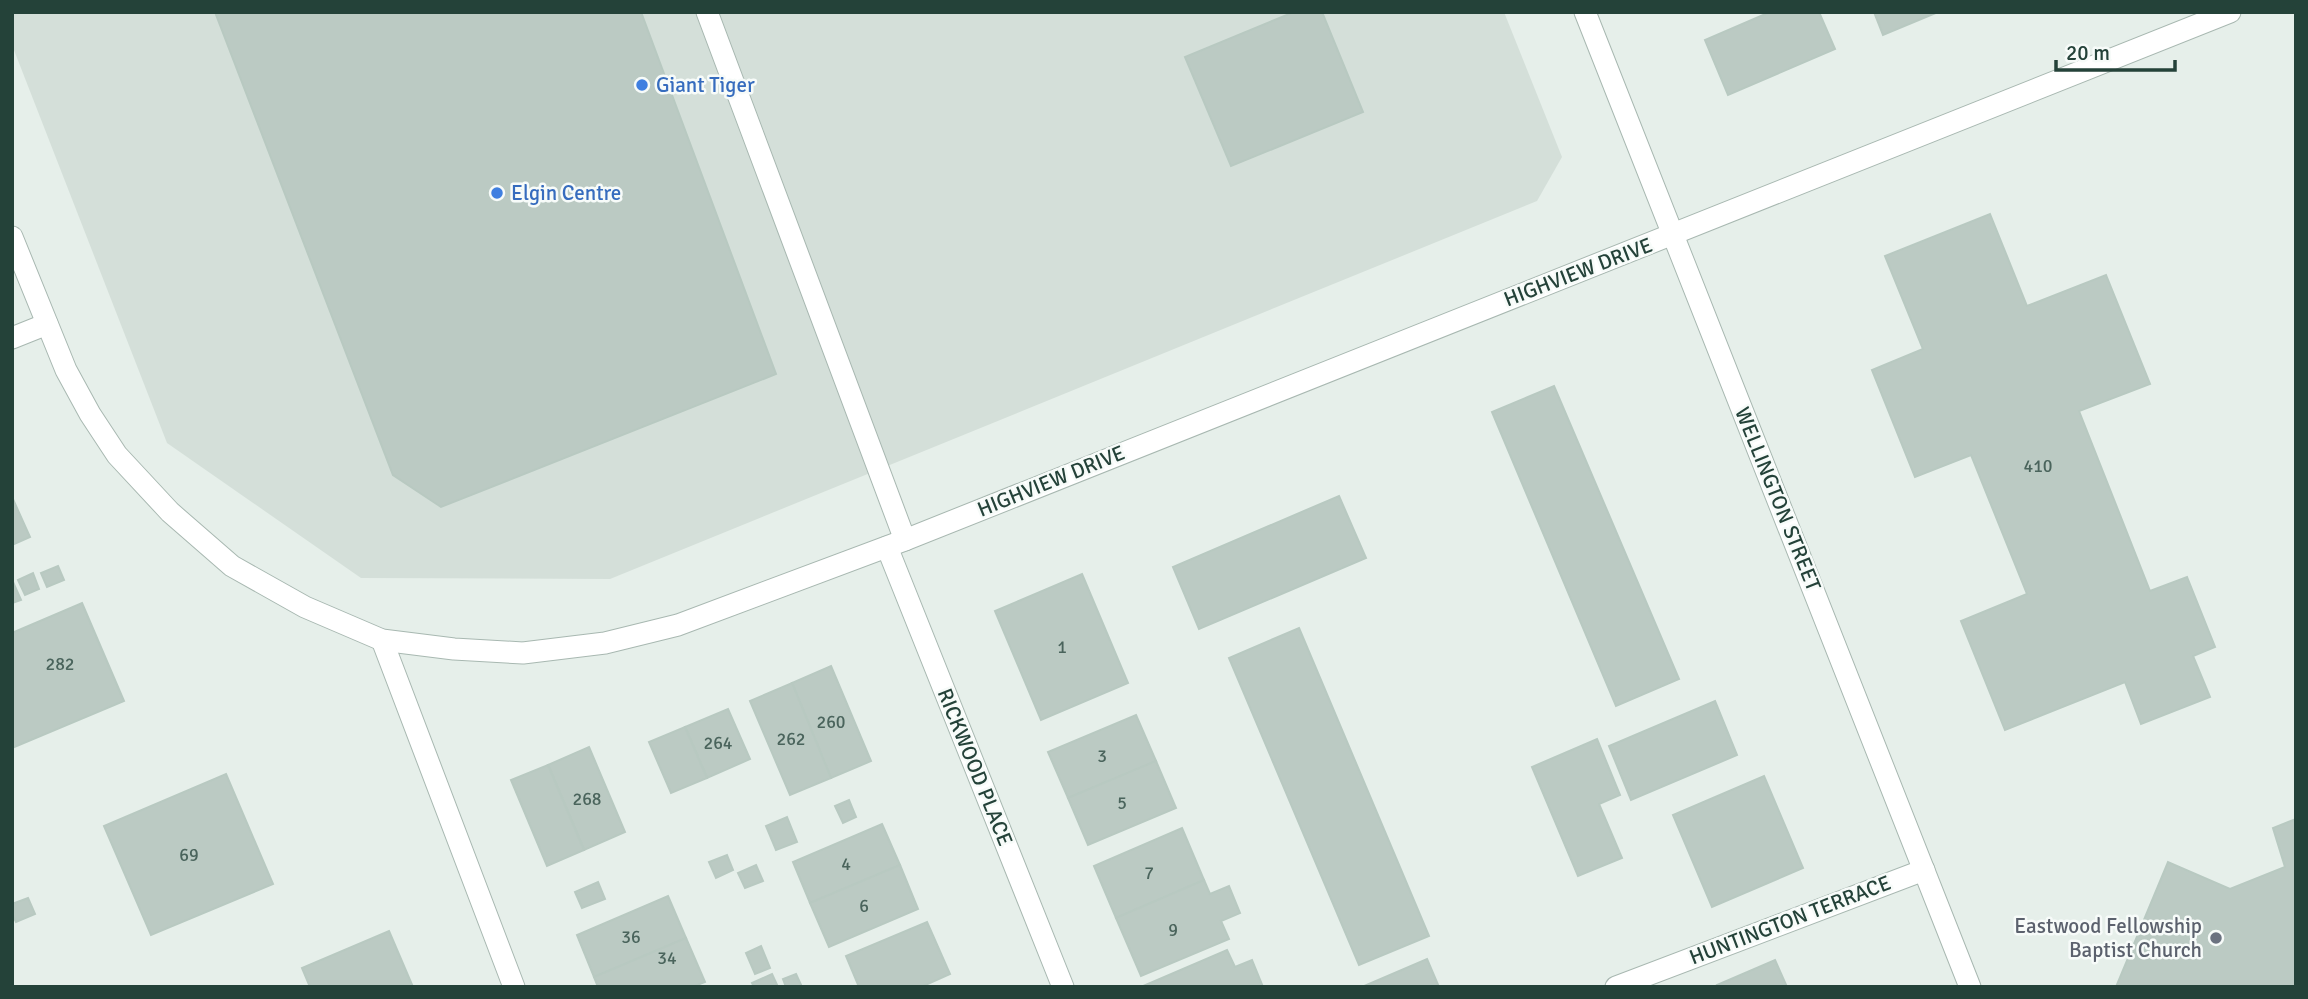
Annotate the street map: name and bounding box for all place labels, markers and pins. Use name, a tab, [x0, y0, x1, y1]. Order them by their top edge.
place label: Giant Tiger	[656, 72, 755, 98]
marker: Giant Tiger	[634, 77, 650, 93]
place label: Elgin Centre	[511, 180, 621, 206]
marker: Elgin Centre	[489, 185, 505, 201]
place label: Eastwood Fellowship Baptist Church	[2014, 913, 2202, 963]
marker: Eastwood Fellowship Baptist Church	[2208, 930, 2224, 946]

